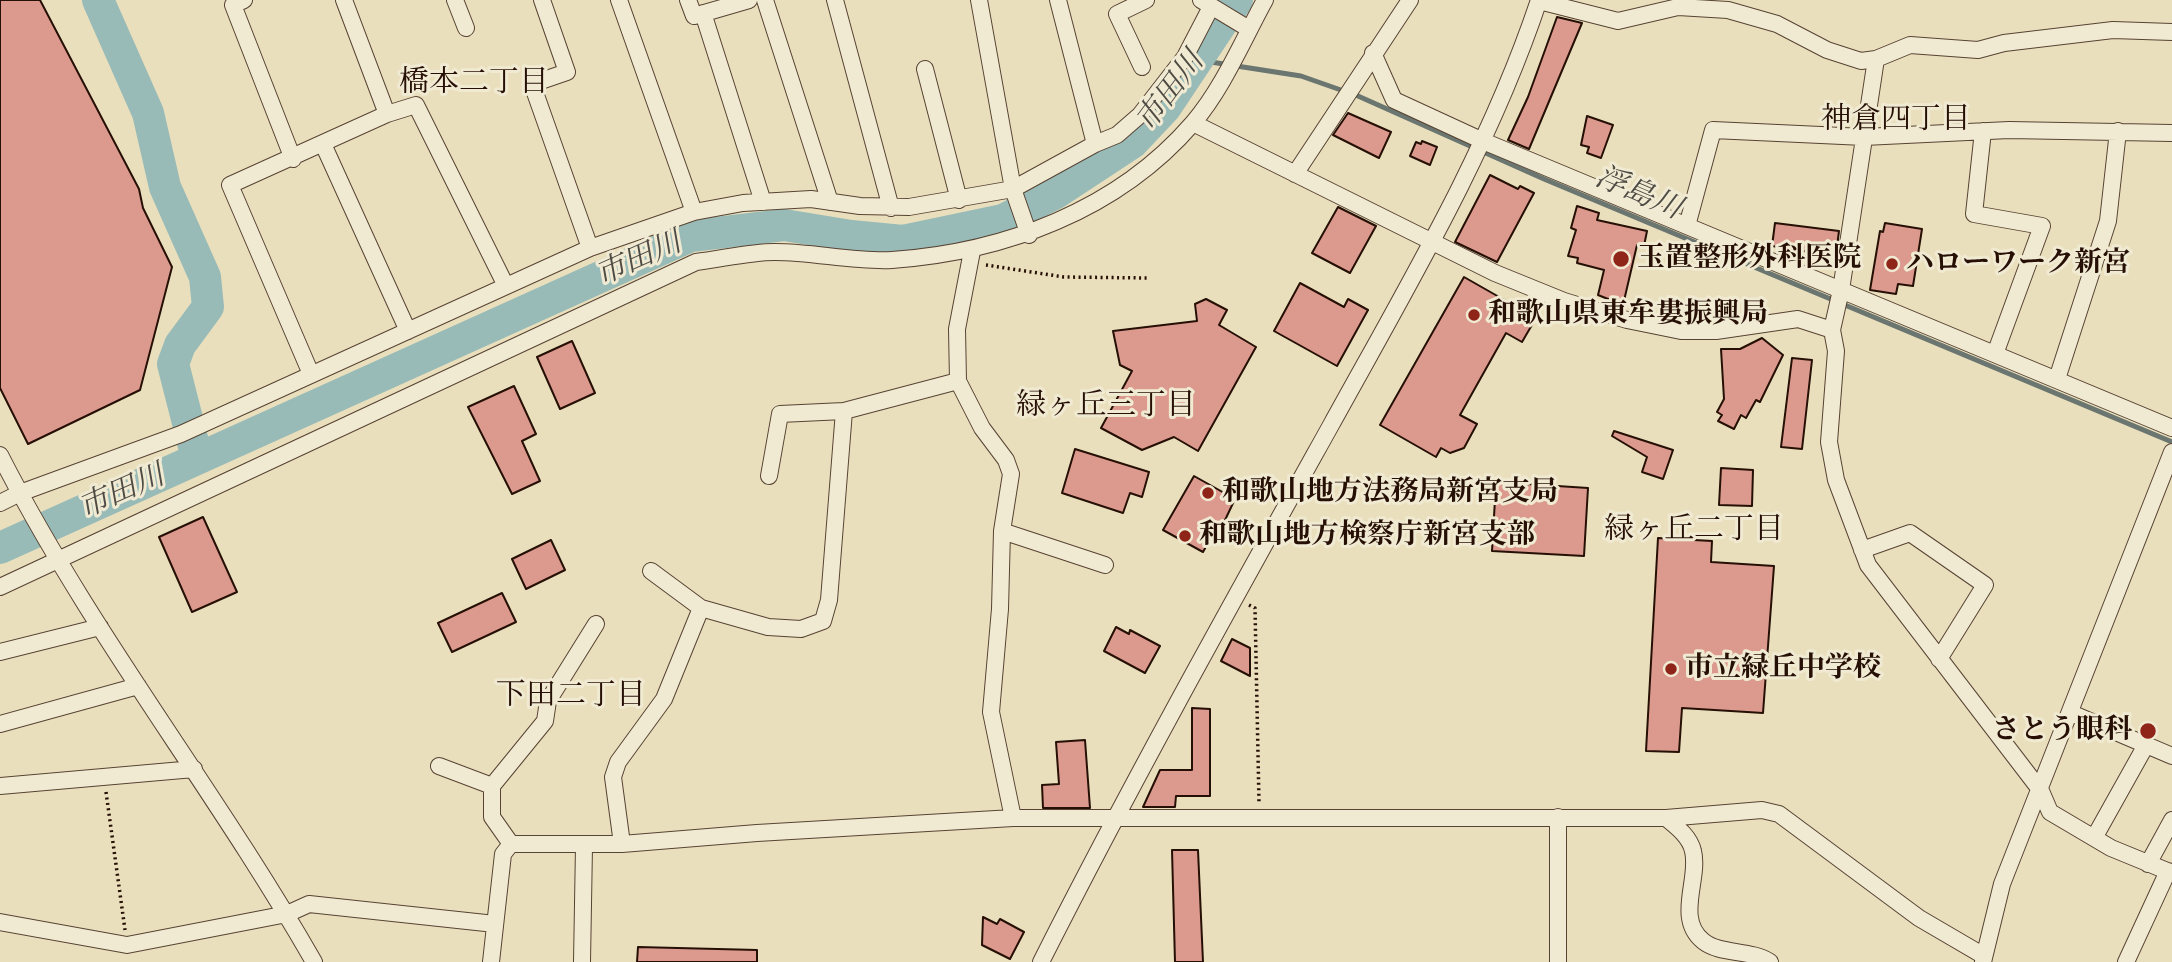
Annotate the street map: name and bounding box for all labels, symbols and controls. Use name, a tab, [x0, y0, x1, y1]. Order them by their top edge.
water label: 市田川	[1130, 45, 1212, 139]
district label: 橋本二丁目	[399, 66, 549, 102]
district label: 神倉四丁目	[1821, 103, 1971, 139]
water label: 浮島川	[1590, 160, 1686, 228]
water label: 市田川	[591, 225, 687, 295]
place label: 玉置整形外科医院	[1637, 242, 1861, 276]
place label: ハローワーク新宮	[1906, 247, 2130, 281]
marker: 玉置整形外科医院	[1611, 249, 1631, 269]
marker: ハローワーク新宮	[1884, 256, 1900, 272]
place label: 和歌山県東牟婁振興局	[1488, 298, 1768, 332]
marker: 和歌山県東牟婁振興局	[1466, 307, 1482, 323]
district label: 緑ヶ丘三丁目	[1016, 389, 1196, 425]
water label: 市田川	[74, 458, 170, 528]
place label: 和歌山地方法務局新宮支局	[1222, 476, 1558, 510]
marker: 和歌山地方法務局新宮支局	[1200, 485, 1216, 501]
district label: 緑ヶ丘二丁目	[1604, 513, 1784, 549]
place label: 和歌山地方検察庁新宮支部	[1199, 519, 1535, 553]
marker: 和歌山地方検察庁新宮支部	[1177, 528, 1193, 544]
place label: 市立緑丘中学校	[1685, 652, 1881, 686]
marker: 市立緑丘中学校	[1663, 661, 1679, 677]
district label: 下田二丁目	[496, 679, 646, 715]
place label: さとう眼科	[1992, 714, 2132, 748]
marker: さとう眼科	[2138, 721, 2158, 741]

